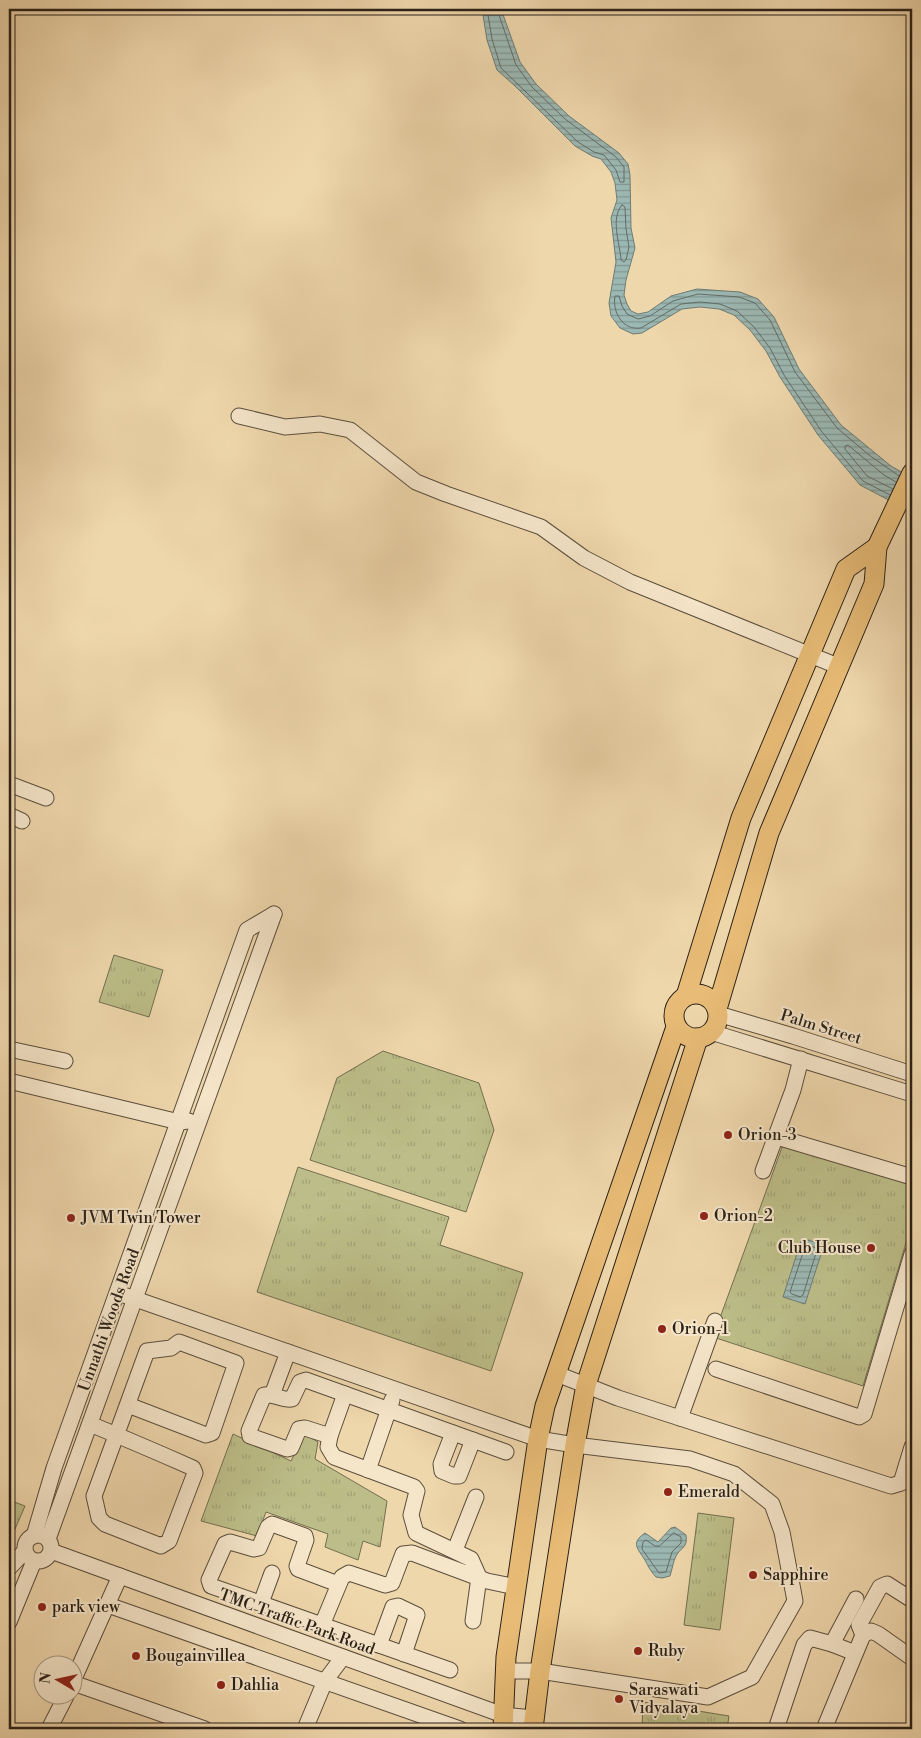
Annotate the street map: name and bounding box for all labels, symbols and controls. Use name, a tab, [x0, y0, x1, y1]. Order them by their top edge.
street label: Palm Street	[778, 1005, 864, 1049]
place label: Orion-3	[738, 1125, 797, 1145]
marker: Orion-3	[722, 1129, 734, 1141]
place label: Orion-2	[714, 1206, 773, 1226]
place label: JVM Twin Tower	[80, 1208, 201, 1228]
marker: Orion-2	[698, 1210, 710, 1222]
marker: JVM Twin Tower	[65, 1212, 77, 1224]
place label: Club House	[778, 1238, 861, 1258]
marker: Club House	[865, 1242, 877, 1254]
street label: Unnathi Woods Road	[74, 1246, 144, 1394]
place label: Orion-1	[672, 1319, 729, 1339]
marker: Orion-1	[656, 1323, 668, 1335]
place label: Emerald	[678, 1482, 740, 1502]
marker: Emerald	[662, 1486, 674, 1498]
place label: Sapphire	[763, 1565, 828, 1585]
marker: Sapphire	[747, 1569, 759, 1581]
street label: TMC Traffic Park Road	[216, 1584, 378, 1660]
place label: park view	[52, 1597, 121, 1617]
marker: park view	[36, 1601, 48, 1613]
place label: Ruby	[648, 1641, 685, 1661]
marker: Ruby	[632, 1645, 644, 1657]
place label: Bougainvillea	[145, 1646, 246, 1666]
marker: Bougainvillea	[130, 1650, 142, 1662]
north arrow	[32, 1656, 82, 1706]
text: N	[36, 1671, 56, 1685]
place label: Dahlia	[231, 1675, 280, 1695]
marker: Dahlia	[215, 1679, 227, 1691]
place label: Saraswati Vidyalaya	[628, 1680, 699, 1718]
marker: Saraswati Vidyalaya	[613, 1693, 625, 1705]

